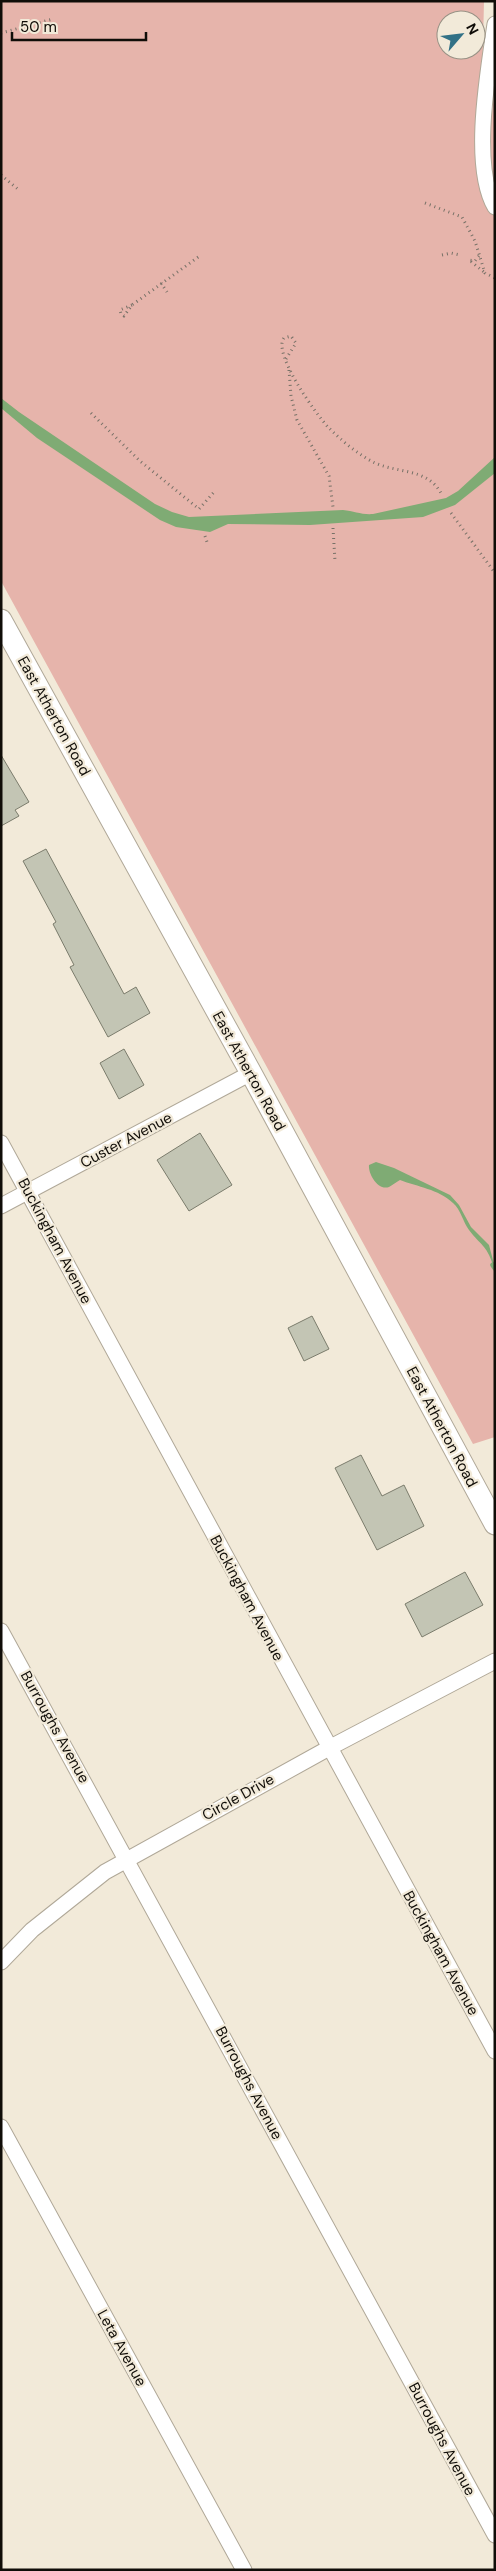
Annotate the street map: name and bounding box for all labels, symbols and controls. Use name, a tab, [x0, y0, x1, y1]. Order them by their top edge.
scale bar	[12, 10, 146, 42]
north arrow	[436, 10, 486, 60]
text: 50 m	[20, 17, 57, 37]
text: N	[462, 20, 483, 38]
street label: East Atherton Road	[13, 653, 95, 779]
street label: East Atherton Road	[208, 1008, 290, 1134]
street label: Custer Avenue	[77, 1107, 175, 1173]
street label: Buckingham Avenue	[13, 1175, 97, 1307]
street label: East Atherton Road	[402, 1363, 482, 1491]
street label: Buckingham Avenue	[205, 1532, 289, 1664]
street label: Burroughs Avenue	[16, 1667, 94, 1787]
street label: Circle Drive	[198, 1769, 278, 1825]
street label: Buckingham Avenue	[398, 1887, 484, 2019]
street label: Burroughs Avenue	[211, 2023, 287, 2143]
street label: Leta Avenue	[93, 2306, 151, 2390]
street label: Burroughs Avenue	[404, 2379, 480, 2499]

